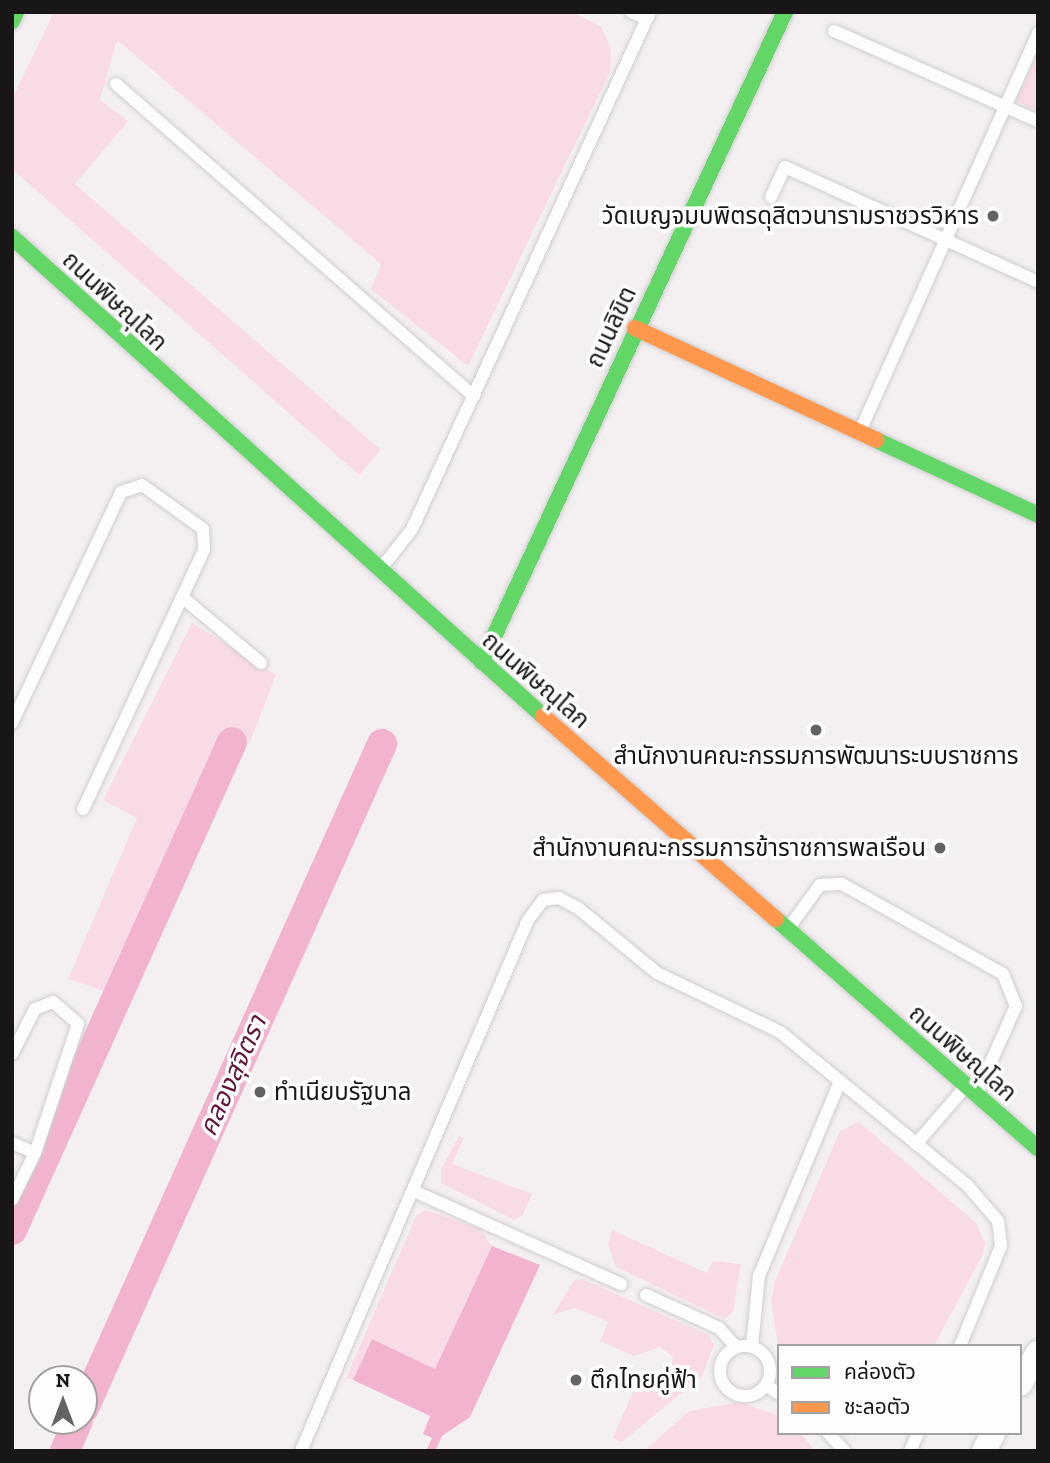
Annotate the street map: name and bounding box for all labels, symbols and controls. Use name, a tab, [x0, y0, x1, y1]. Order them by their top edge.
place label: วัดเบญจมบพิตรดุสิตวนารามราชวรวิหาร	[602, 202, 979, 230]
marker: วัดเบญจมบพิตรดุสิตวนารามราชวรวิหาร	[985, 208, 1001, 224]
street label: ถนนพิษณุโลก	[57, 245, 173, 357]
street label: ถนนลิขิต	[580, 282, 642, 372]
street label: ถนนพิษณุโลก	[476, 626, 596, 734]
marker: สำนักงานคณะกรรมการพัฒนาระบบราชการ	[808, 722, 824, 738]
place label: สำนักงานคณะกรรมการพัฒนาระบบราชการ	[613, 742, 1019, 770]
place label: สำนักงานคณะกรรมการข้าราชการพลเรือน	[532, 834, 926, 862]
marker: สำนักงานคณะกรรมการข้าราชการพลเรือน	[932, 840, 948, 856]
street label: ถนนพิษณุโลก	[903, 999, 1023, 1107]
water label: คลองสุจิตรา	[193, 1011, 273, 1141]
place label: ทำเนียบรัฐบาล	[274, 1078, 412, 1106]
marker: ทำเนียบรัฐบาล	[252, 1084, 268, 1100]
legend	[777, 1344, 1022, 1435]
text: คล่องตัว	[844, 1359, 916, 1384]
north arrow	[28, 1365, 98, 1435]
place label: ตึกไทยคู่ฟ้า	[590, 1366, 697, 1394]
text: N	[56, 1369, 70, 1392]
marker: ตึกไทยคู่ฟ้า	[568, 1372, 584, 1388]
text: ชะลอตัว	[844, 1394, 910, 1419]

